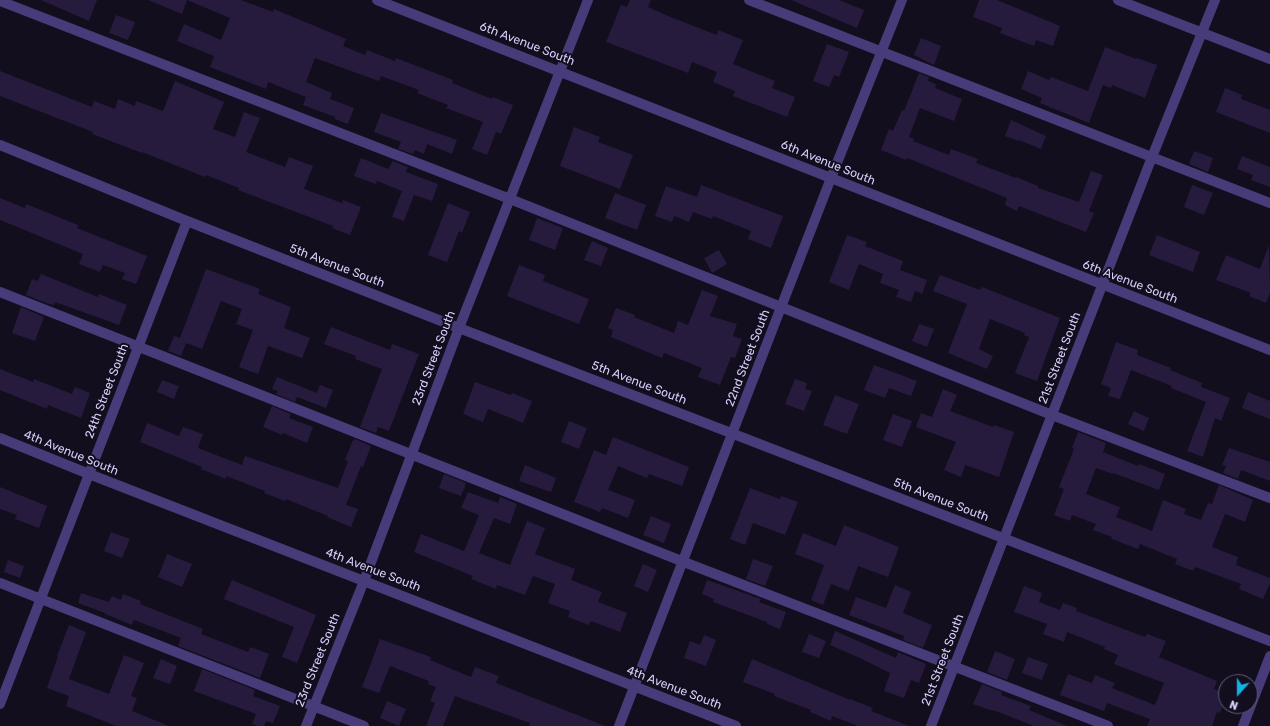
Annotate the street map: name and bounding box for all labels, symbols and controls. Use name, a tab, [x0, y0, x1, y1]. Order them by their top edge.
street label: 6th Avenue South	[477, 19, 577, 69]
street label: 6th Avenue South	[779, 137, 877, 189]
street label: 5th Avenue South	[287, 241, 387, 291]
street label: 6th Avenue South	[1080, 257, 1180, 307]
street label: 22nd Street South	[723, 308, 773, 408]
street label: 23rd Street South	[409, 309, 459, 407]
street label: 21st Street South	[1036, 310, 1084, 406]
street label: 24th Street South	[82, 341, 132, 441]
street label: 5th Avenue South	[589, 358, 689, 408]
street label: 4th Avenue South	[22, 427, 120, 479]
street label: 5th Avenue South	[891, 475, 991, 525]
street label: 4th Avenue South	[323, 545, 423, 595]
street label: 23rd Street South	[293, 611, 343, 709]
street label: 21st Street South	[919, 612, 967, 708]
street label: 4th Avenue South	[624, 663, 724, 713]
north arrow	[1218, 674, 1258, 714]
text: N	[1228, 697, 1240, 712]

